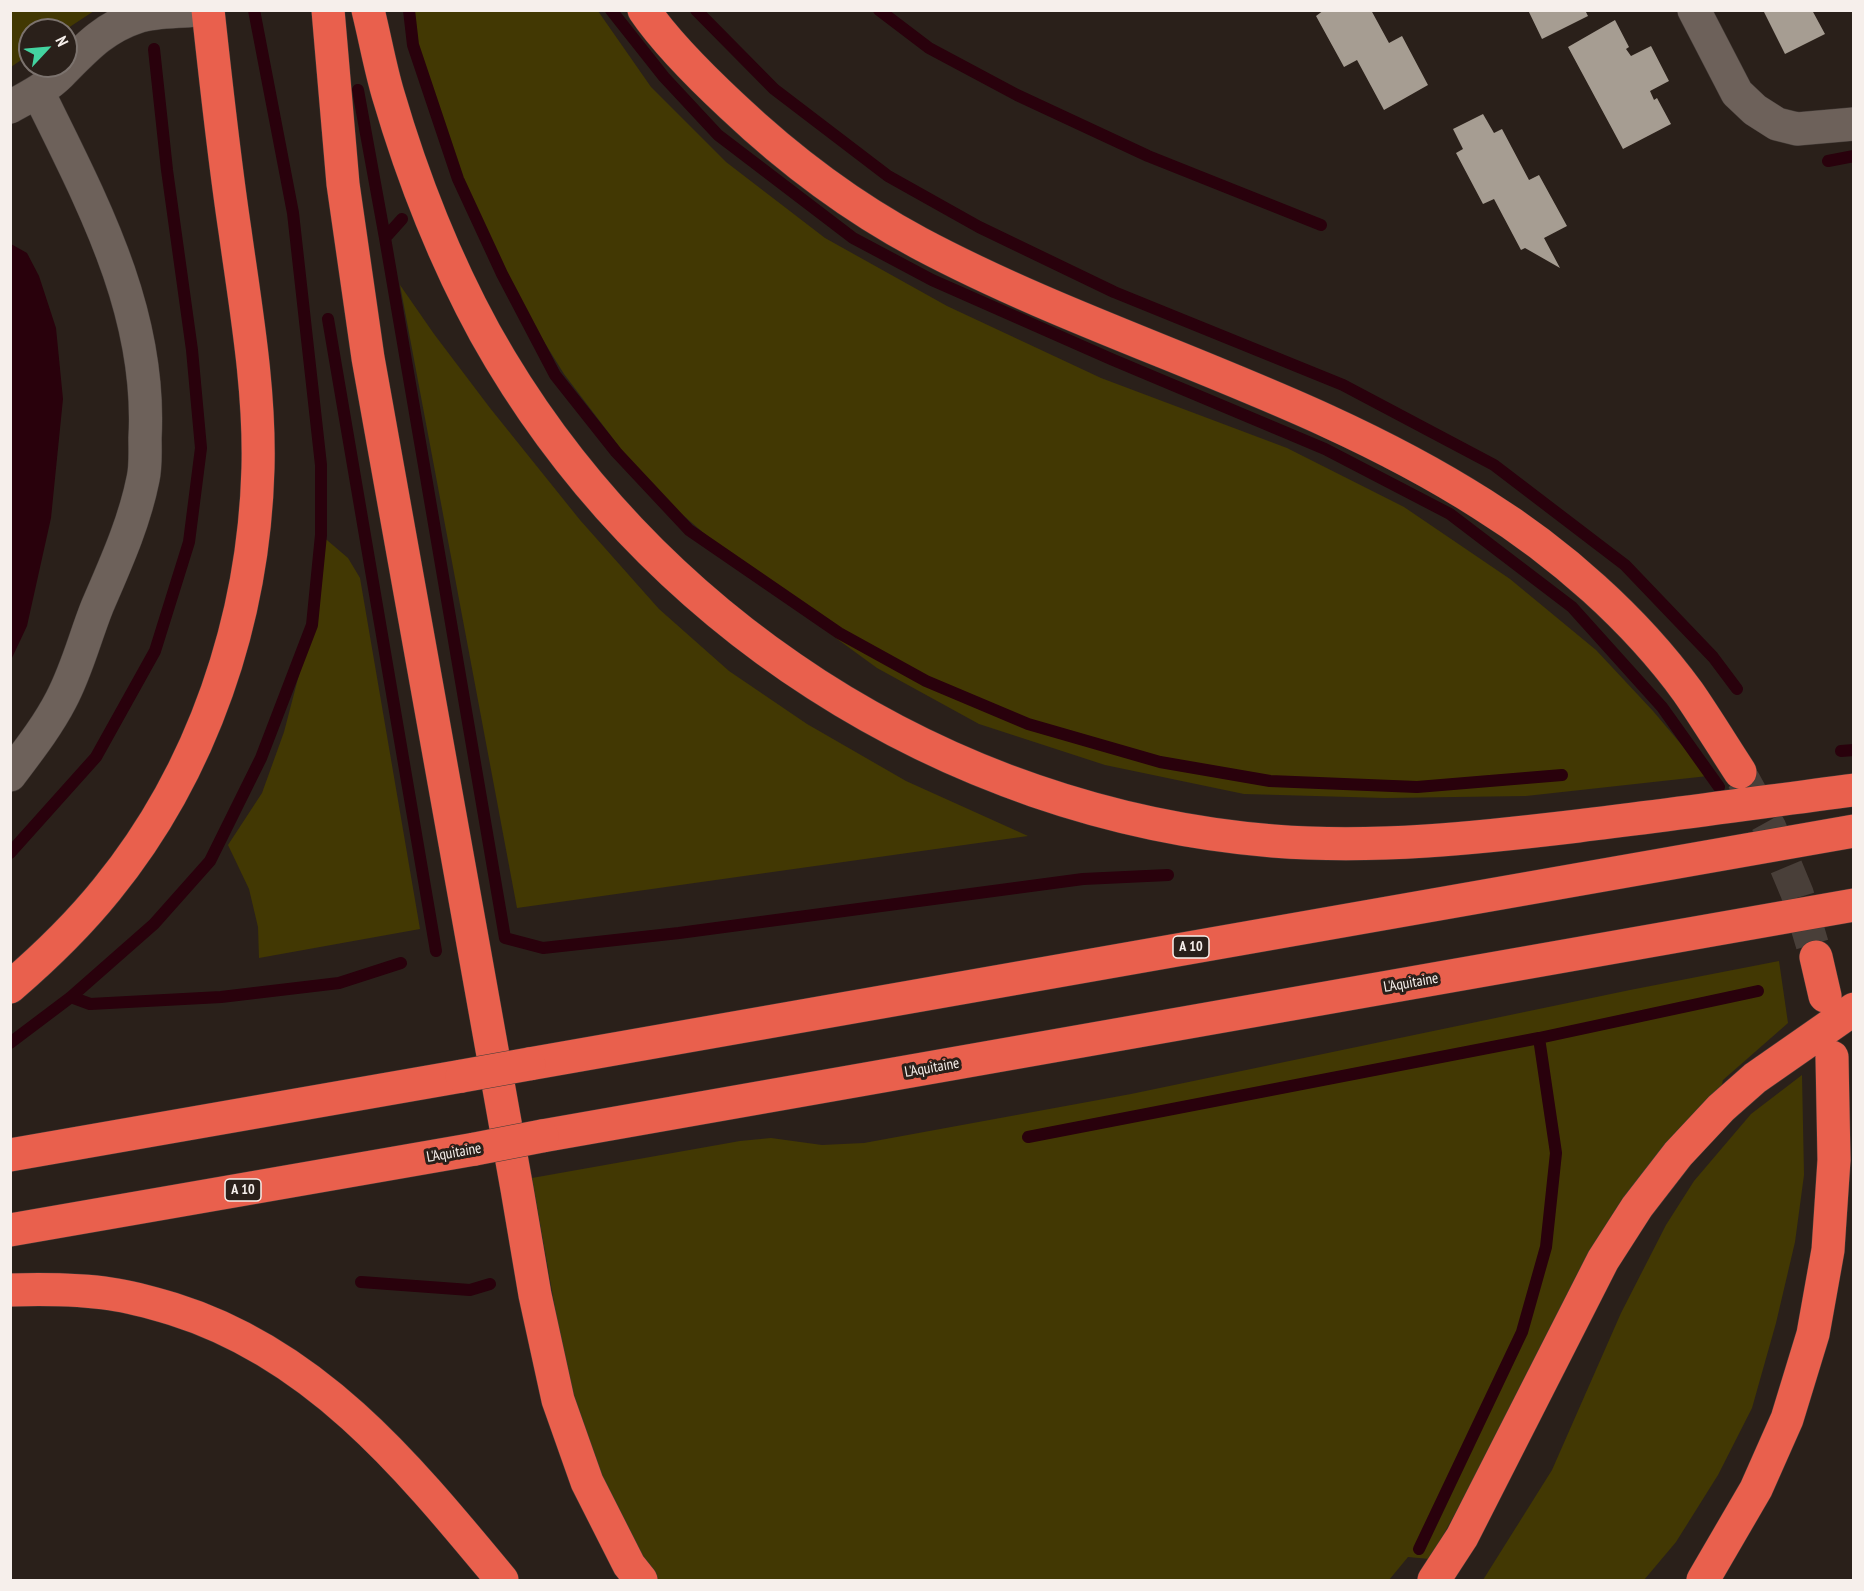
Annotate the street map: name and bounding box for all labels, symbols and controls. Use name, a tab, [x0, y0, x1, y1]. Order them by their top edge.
north arrow	[18, 18, 78, 78]
text: N	[51, 33, 73, 49]
road number: A 10	[1173, 936, 1209, 958]
street label: L'Aquitaine	[1382, 969, 1440, 997]
street label: L'Aquitaine	[903, 1054, 961, 1082]
street label: L'Aquitaine	[425, 1139, 483, 1167]
road number: A 10	[225, 1179, 261, 1201]

